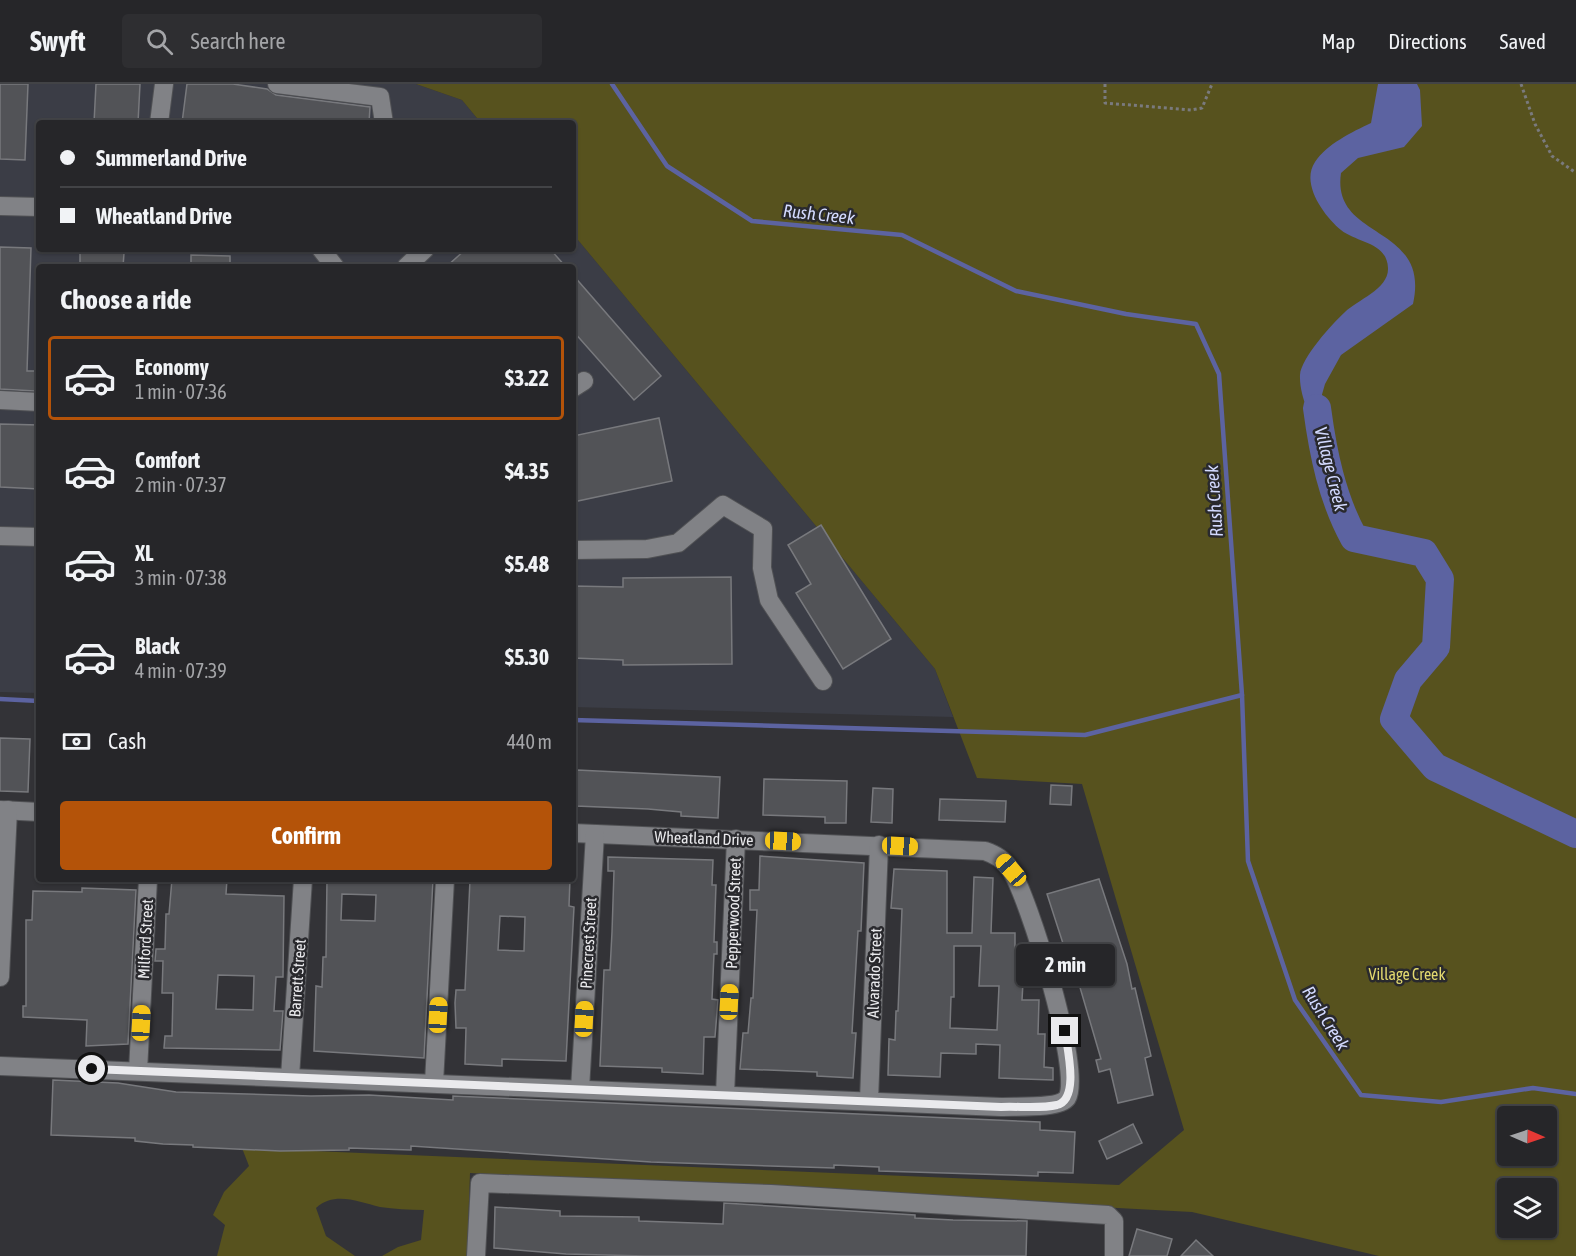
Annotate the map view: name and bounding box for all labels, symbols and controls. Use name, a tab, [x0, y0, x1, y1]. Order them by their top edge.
search box	[122, 14, 542, 68]
text: Swyft	[30, 25, 86, 57]
icon: search	[143, 25, 176, 58]
text: Search here	[191, 28, 285, 54]
text: Map	[1321, 29, 1355, 53]
text: Directions	[1388, 29, 1467, 53]
text: Saved	[1500, 29, 1546, 53]
text: Summerland Drive	[96, 145, 247, 171]
water label: Rush Creek	[782, 200, 857, 228]
text: Wheatland Drive	[96, 203, 232, 229]
text: Choose a ride	[60, 284, 192, 315]
icon: car	[63, 351, 117, 405]
text: Economy	[135, 354, 209, 380]
text: $3.22	[505, 365, 549, 391]
text: 1 min · 07:36	[135, 380, 227, 403]
water label: Village Creek	[1310, 425, 1352, 514]
icon: car	[63, 444, 117, 498]
text: Comfort	[135, 447, 200, 473]
text: $4.35	[505, 458, 549, 484]
water label: Rush Creek	[1201, 463, 1227, 538]
text: 2 min · 07:37	[135, 473, 227, 496]
icon: car	[63, 537, 117, 591]
text: XL	[135, 540, 153, 566]
text: $5.48	[505, 551, 549, 577]
text: 3 min · 07:38	[135, 566, 227, 589]
icon: car	[63, 630, 117, 684]
text: Black	[135, 633, 179, 659]
text: $5.30	[505, 644, 549, 670]
text: 4 min · 07:39	[135, 659, 227, 682]
icon: cash	[60, 725, 93, 758]
text: Cash	[108, 728, 147, 754]
text: 440 m	[507, 730, 552, 753]
button: Confirm	[60, 801, 552, 870]
street label: Wheatland Drive	[654, 827, 754, 849]
car	[765, 831, 801, 851]
car	[882, 836, 918, 856]
car	[992, 851, 1030, 889]
street label: Pepperwood Street	[722, 857, 745, 969]
street label: Pinecrest Street	[577, 896, 599, 989]
street label: Milford Street	[134, 898, 156, 980]
street label: Alvarado Street	[863, 927, 885, 1018]
street label: Barrett Street	[285, 938, 309, 1018]
callout: 2 min	[1016, 944, 1114, 986]
text: 2 min	[1045, 953, 1086, 976]
park label: Village Creek	[1369, 965, 1445, 984]
water label: Rush Creek	[1298, 982, 1355, 1055]
car	[719, 984, 739, 1020]
car	[428, 997, 448, 1033]
car	[574, 1001, 594, 1037]
car	[131, 1005, 151, 1041]
route end	[1051, 1017, 1078, 1044]
route start	[78, 1055, 105, 1082]
north arrow	[1497, 1106, 1557, 1166]
map controls	[1497, 1106, 1557, 1238]
button: layers	[1497, 1178, 1557, 1238]

